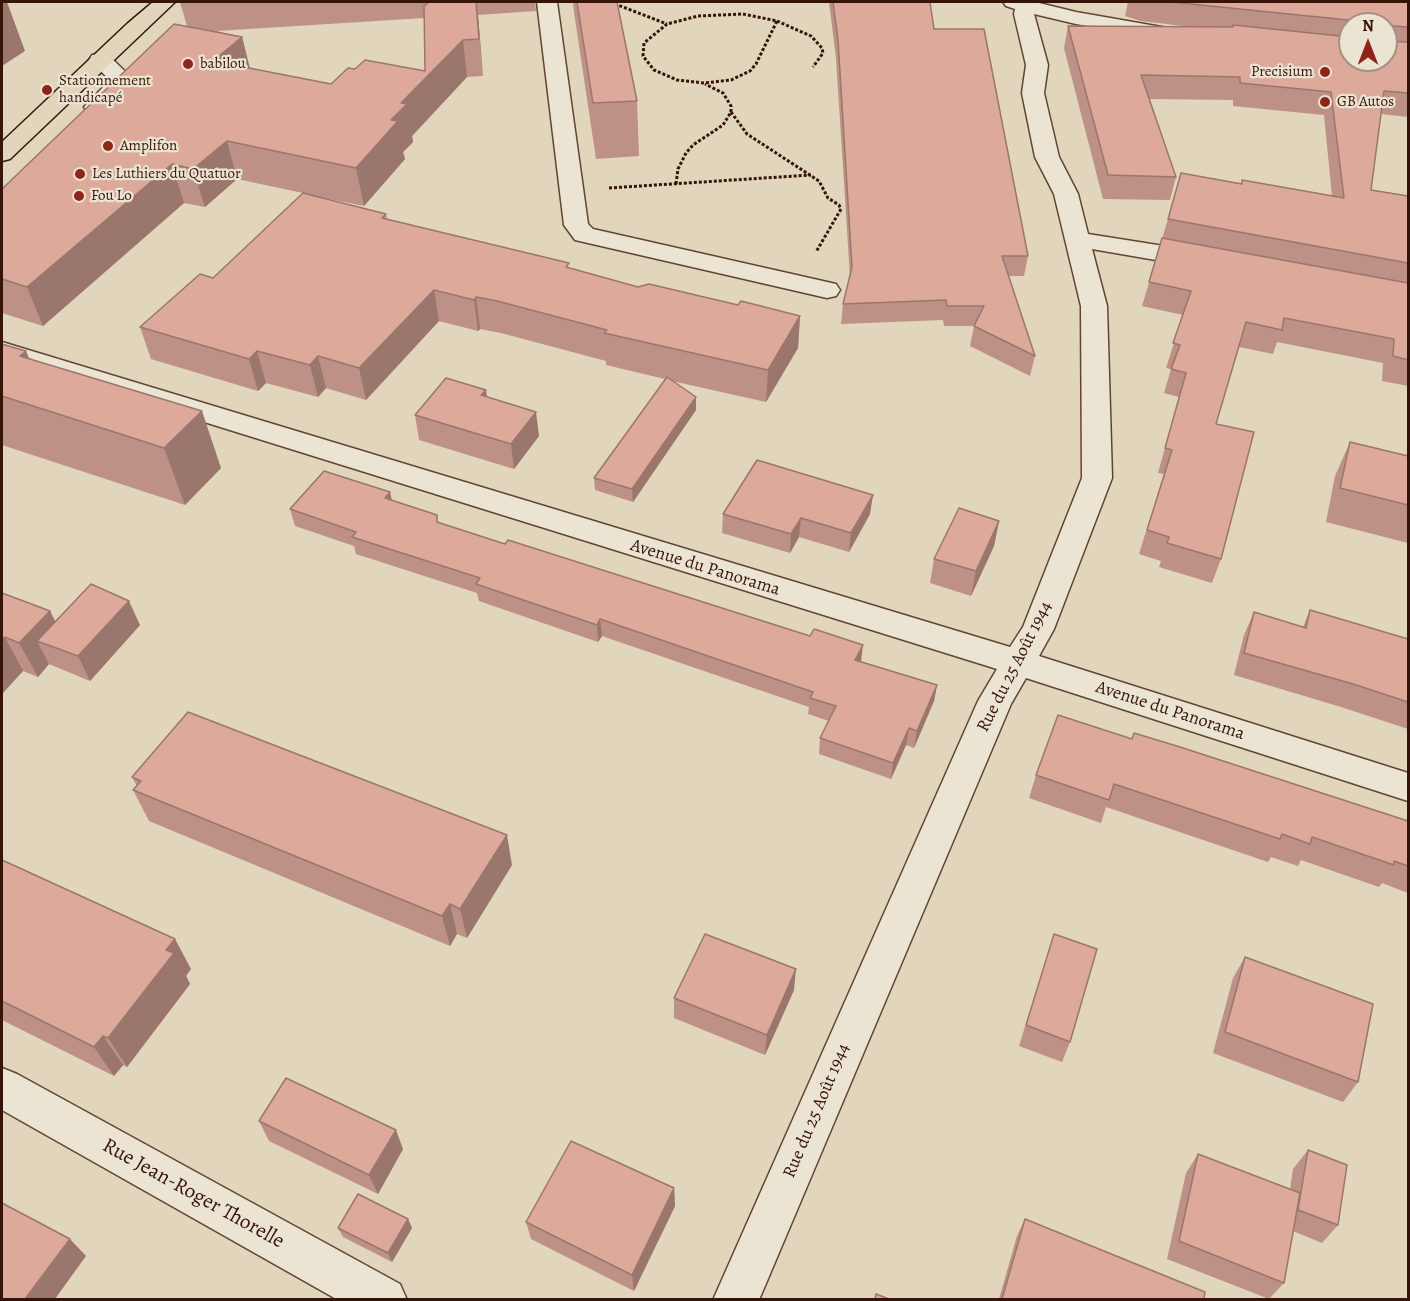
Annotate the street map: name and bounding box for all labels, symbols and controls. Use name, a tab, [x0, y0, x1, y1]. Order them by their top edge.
north arrow	[1338, 12, 1398, 72]
text: N	[1362, 15, 1374, 37]
place label: babilou	[200, 55, 246, 73]
marker: babilou	[181, 57, 195, 71]
place label: Precisium	[1251, 63, 1313, 81]
marker: Precisium	[1318, 65, 1332, 79]
place label: Stationnement handicapé	[59, 72, 151, 107]
marker: Stationnement handicapé	[40, 83, 54, 97]
place label: GB Autos	[1337, 93, 1394, 111]
marker: GB Autos	[1318, 95, 1332, 109]
place label: Amplifon	[120, 137, 177, 155]
marker: Amplifon	[101, 139, 115, 153]
place label: Les Luthiers du Quatuor	[92, 165, 241, 183]
marker: Les Luthiers du Quatuor	[73, 167, 87, 181]
place label: Fou Lo	[91, 187, 132, 205]
marker: Fou Lo	[72, 189, 86, 203]
street label: Avenue du Panorama	[628, 535, 782, 601]
street label: Rue du 25 Août 1944	[973, 598, 1057, 736]
street label: Avenue du Panorama	[1093, 677, 1247, 745]
street label: Rue du 25 Août 1944	[779, 1041, 855, 1181]
street label: Rue Jean-Roger Thorelle	[98, 1133, 288, 1255]

